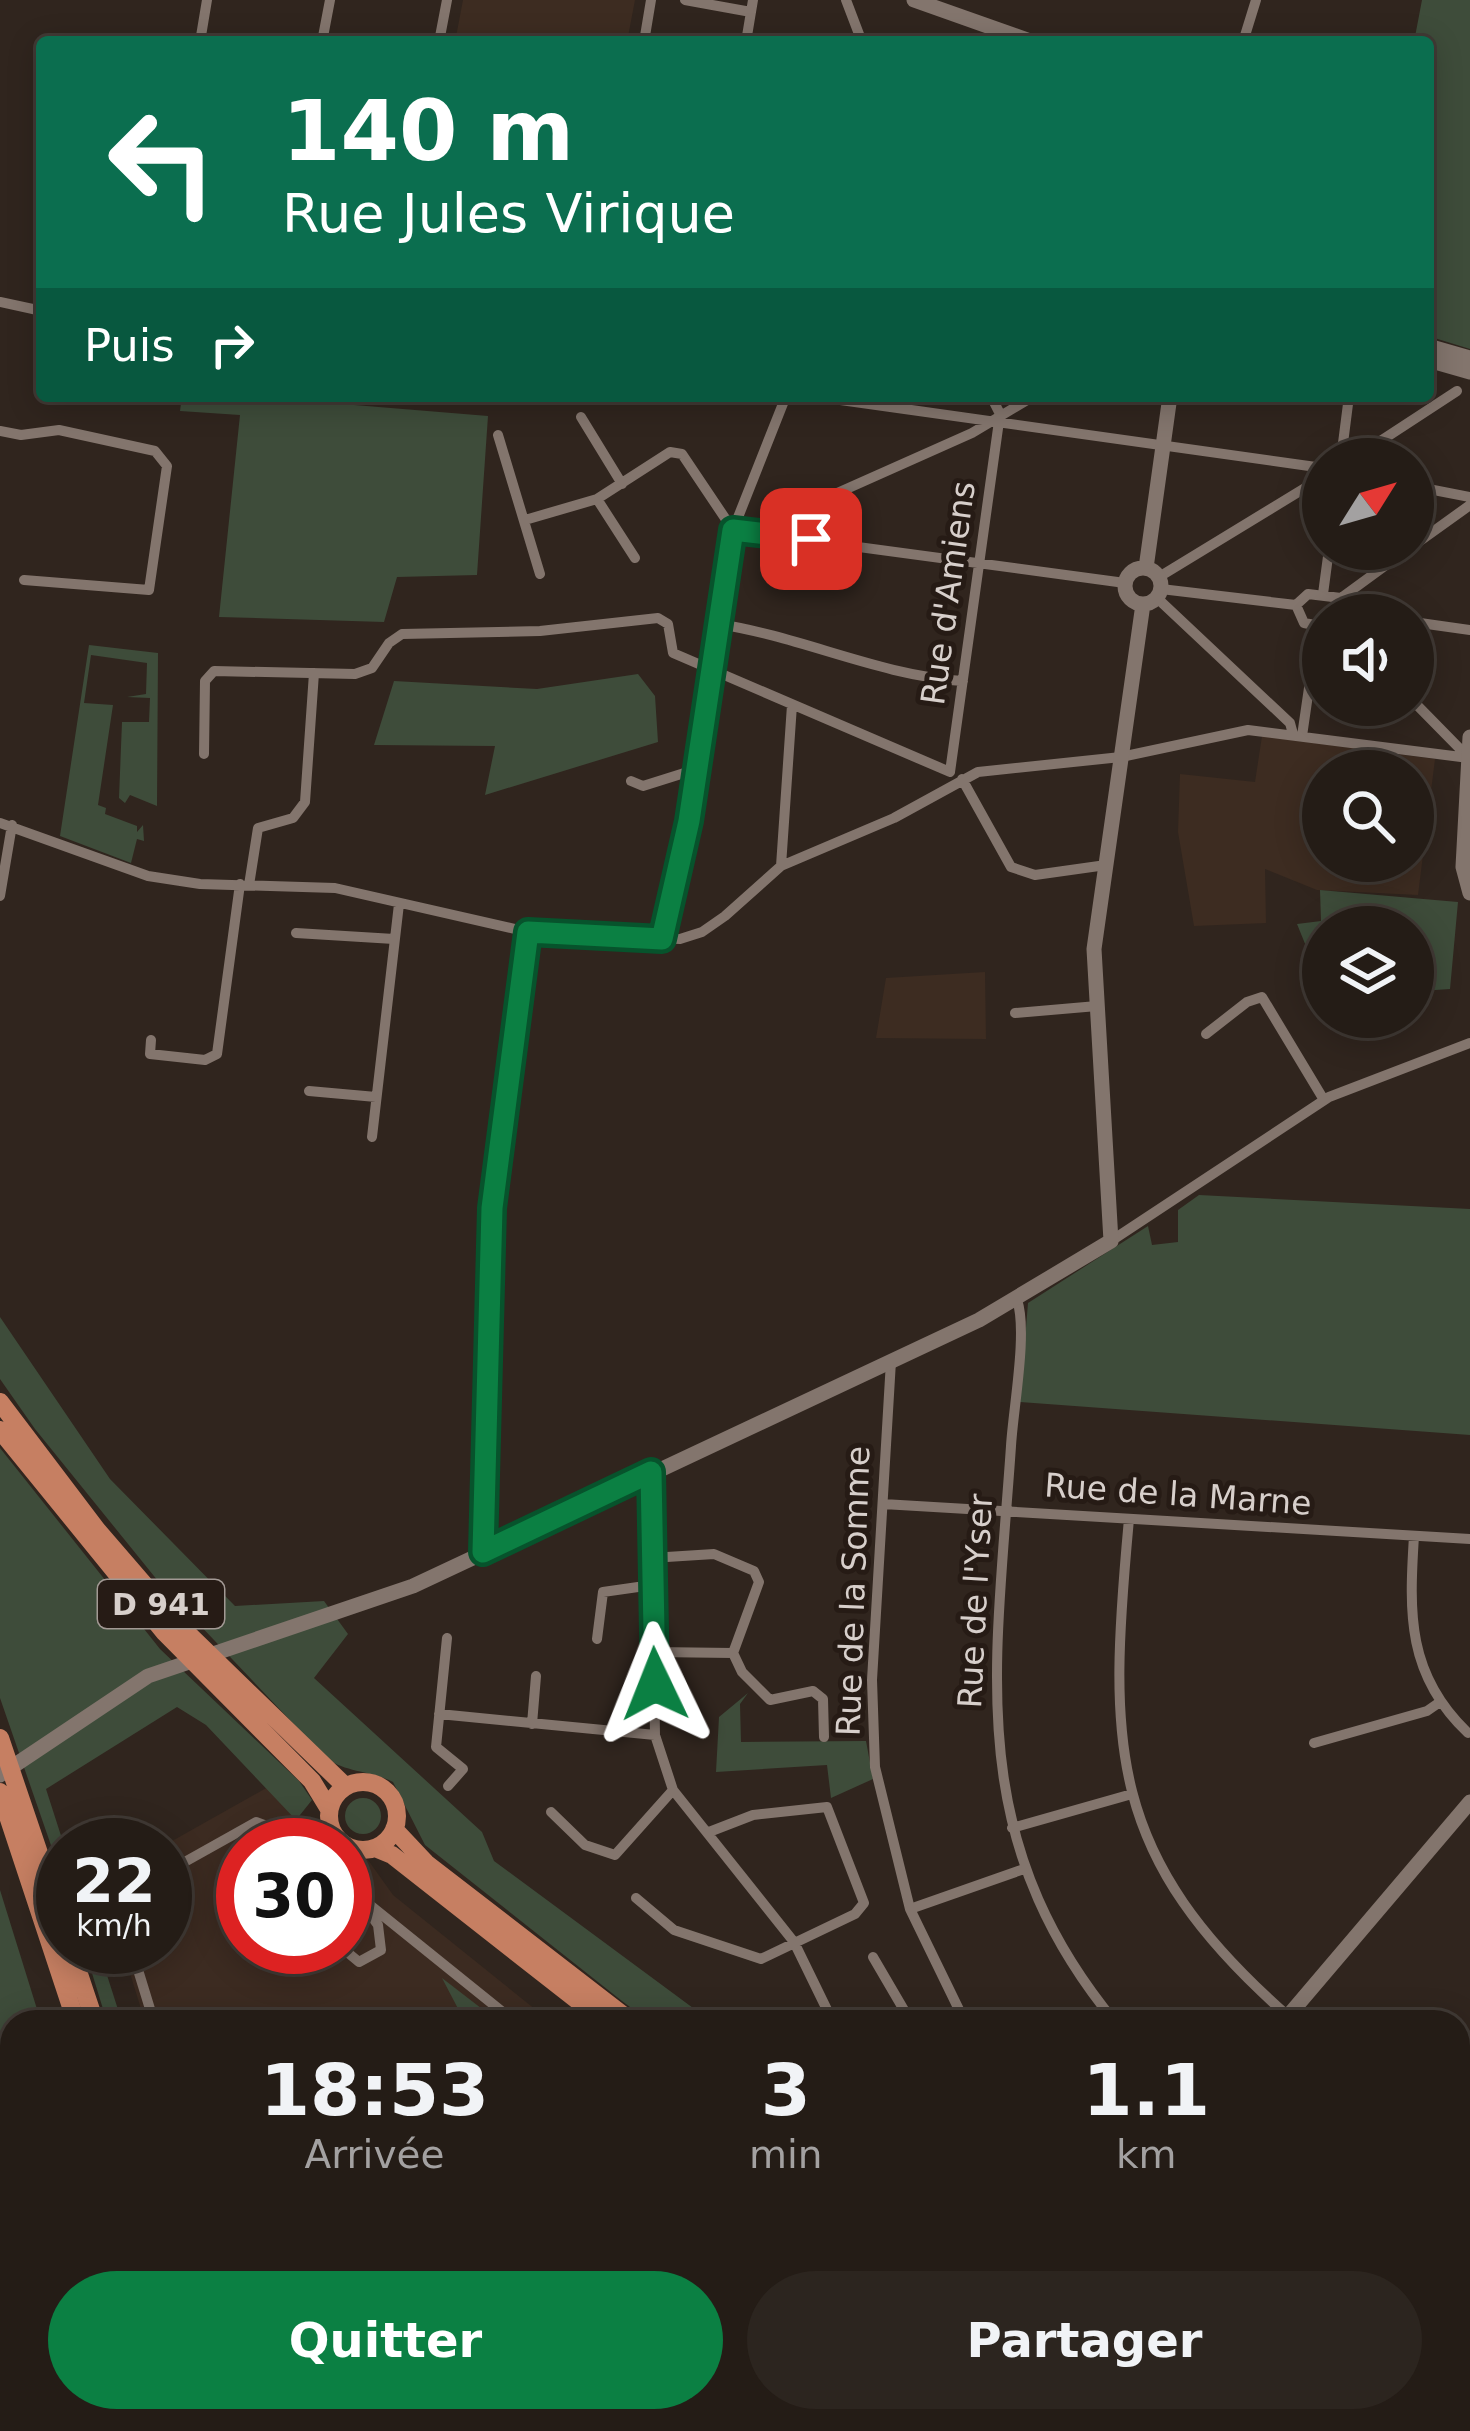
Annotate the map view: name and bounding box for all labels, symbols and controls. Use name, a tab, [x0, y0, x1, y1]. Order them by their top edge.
text: 140 m	[282, 82, 574, 180]
icon: left	[84, 84, 240, 240]
text: Rue Jules Virique	[282, 182, 735, 245]
icon: right	[199, 312, 265, 378]
text: Puis	[84, 319, 175, 372]
north arrow	[1302, 438, 1434, 570]
map controls	[1302, 438, 1434, 1038]
street label: Rue d'Amiens	[913, 479, 983, 707]
pin	[760, 488, 862, 590]
icon: arrive	[778, 506, 844, 572]
button: sound	[1302, 594, 1434, 726]
button: search	[1302, 750, 1434, 882]
button: layers	[1302, 906, 1434, 1038]
street label: Rue de la Somme	[828, 1445, 878, 1737]
street label: Rue de la Marne	[1043, 1465, 1313, 1523]
street label: Rue de l'Yser	[950, 1493, 1000, 1709]
road number: D 941	[98, 1580, 224, 1628]
position arrow	[592, 1621, 718, 1747]
speed limit sign: 30	[216, 1818, 372, 1974]
text: 22	[72, 1846, 156, 1916]
text: km/h	[76, 1908, 152, 1943]
text: 18:53	[260, 2048, 489, 2132]
text: 3	[761, 2048, 811, 2132]
text: 1.1	[1083, 2048, 1210, 2132]
text: Arrivée	[305, 2132, 445, 2177]
text: min	[749, 2132, 823, 2177]
text: km	[1116, 2132, 1177, 2177]
button: Quitter	[48, 2271, 723, 2409]
button: Partager	[747, 2271, 1422, 2409]

